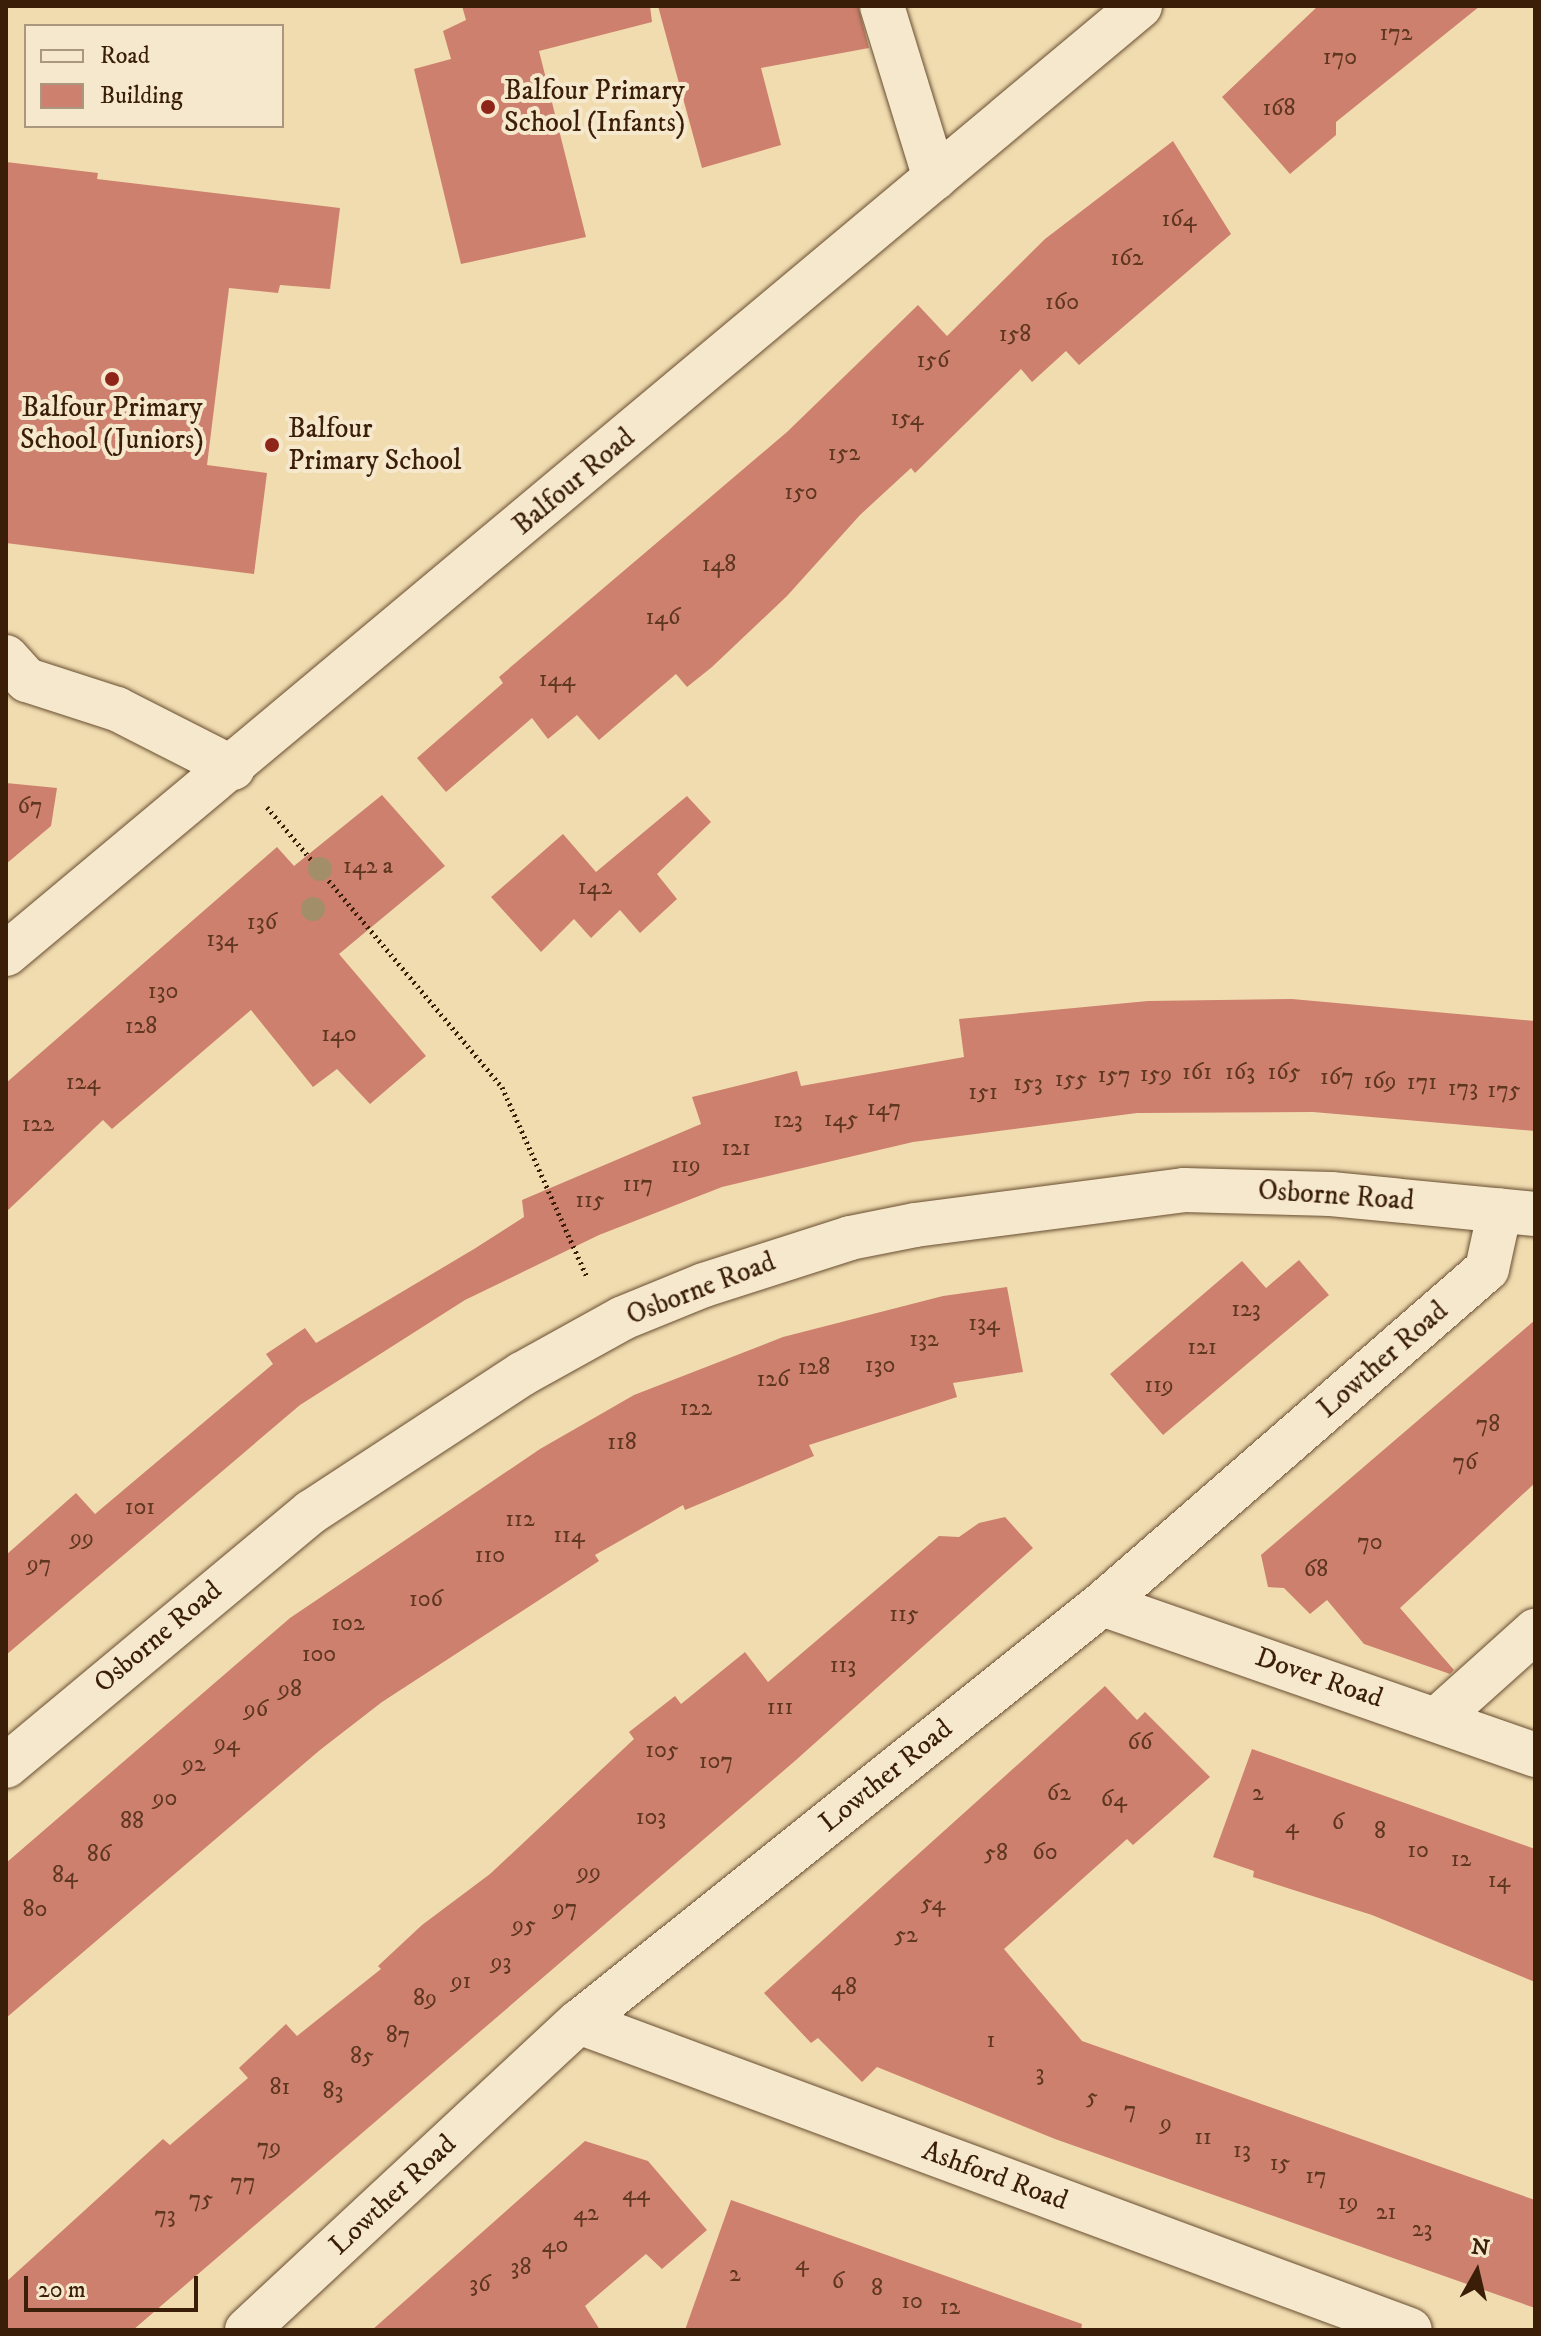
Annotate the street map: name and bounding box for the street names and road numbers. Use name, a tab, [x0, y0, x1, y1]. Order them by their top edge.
street label: Balfour Road	[506, 421, 642, 543]
street label: Osborne Road	[1257, 1174, 1415, 1218]
street label: Osborne Road	[622, 1245, 780, 1333]
street label: Lowther Road	[1311, 1294, 1455, 1426]
street label: Osborne Road	[87, 1574, 229, 1700]
street label: Dover Road	[1251, 1641, 1387, 1715]
street label: Lowther Road	[813, 1712, 959, 1840]
street label: Lowther Road	[323, 2128, 463, 2262]
street label: Ashford Road	[918, 2134, 1072, 2218]

